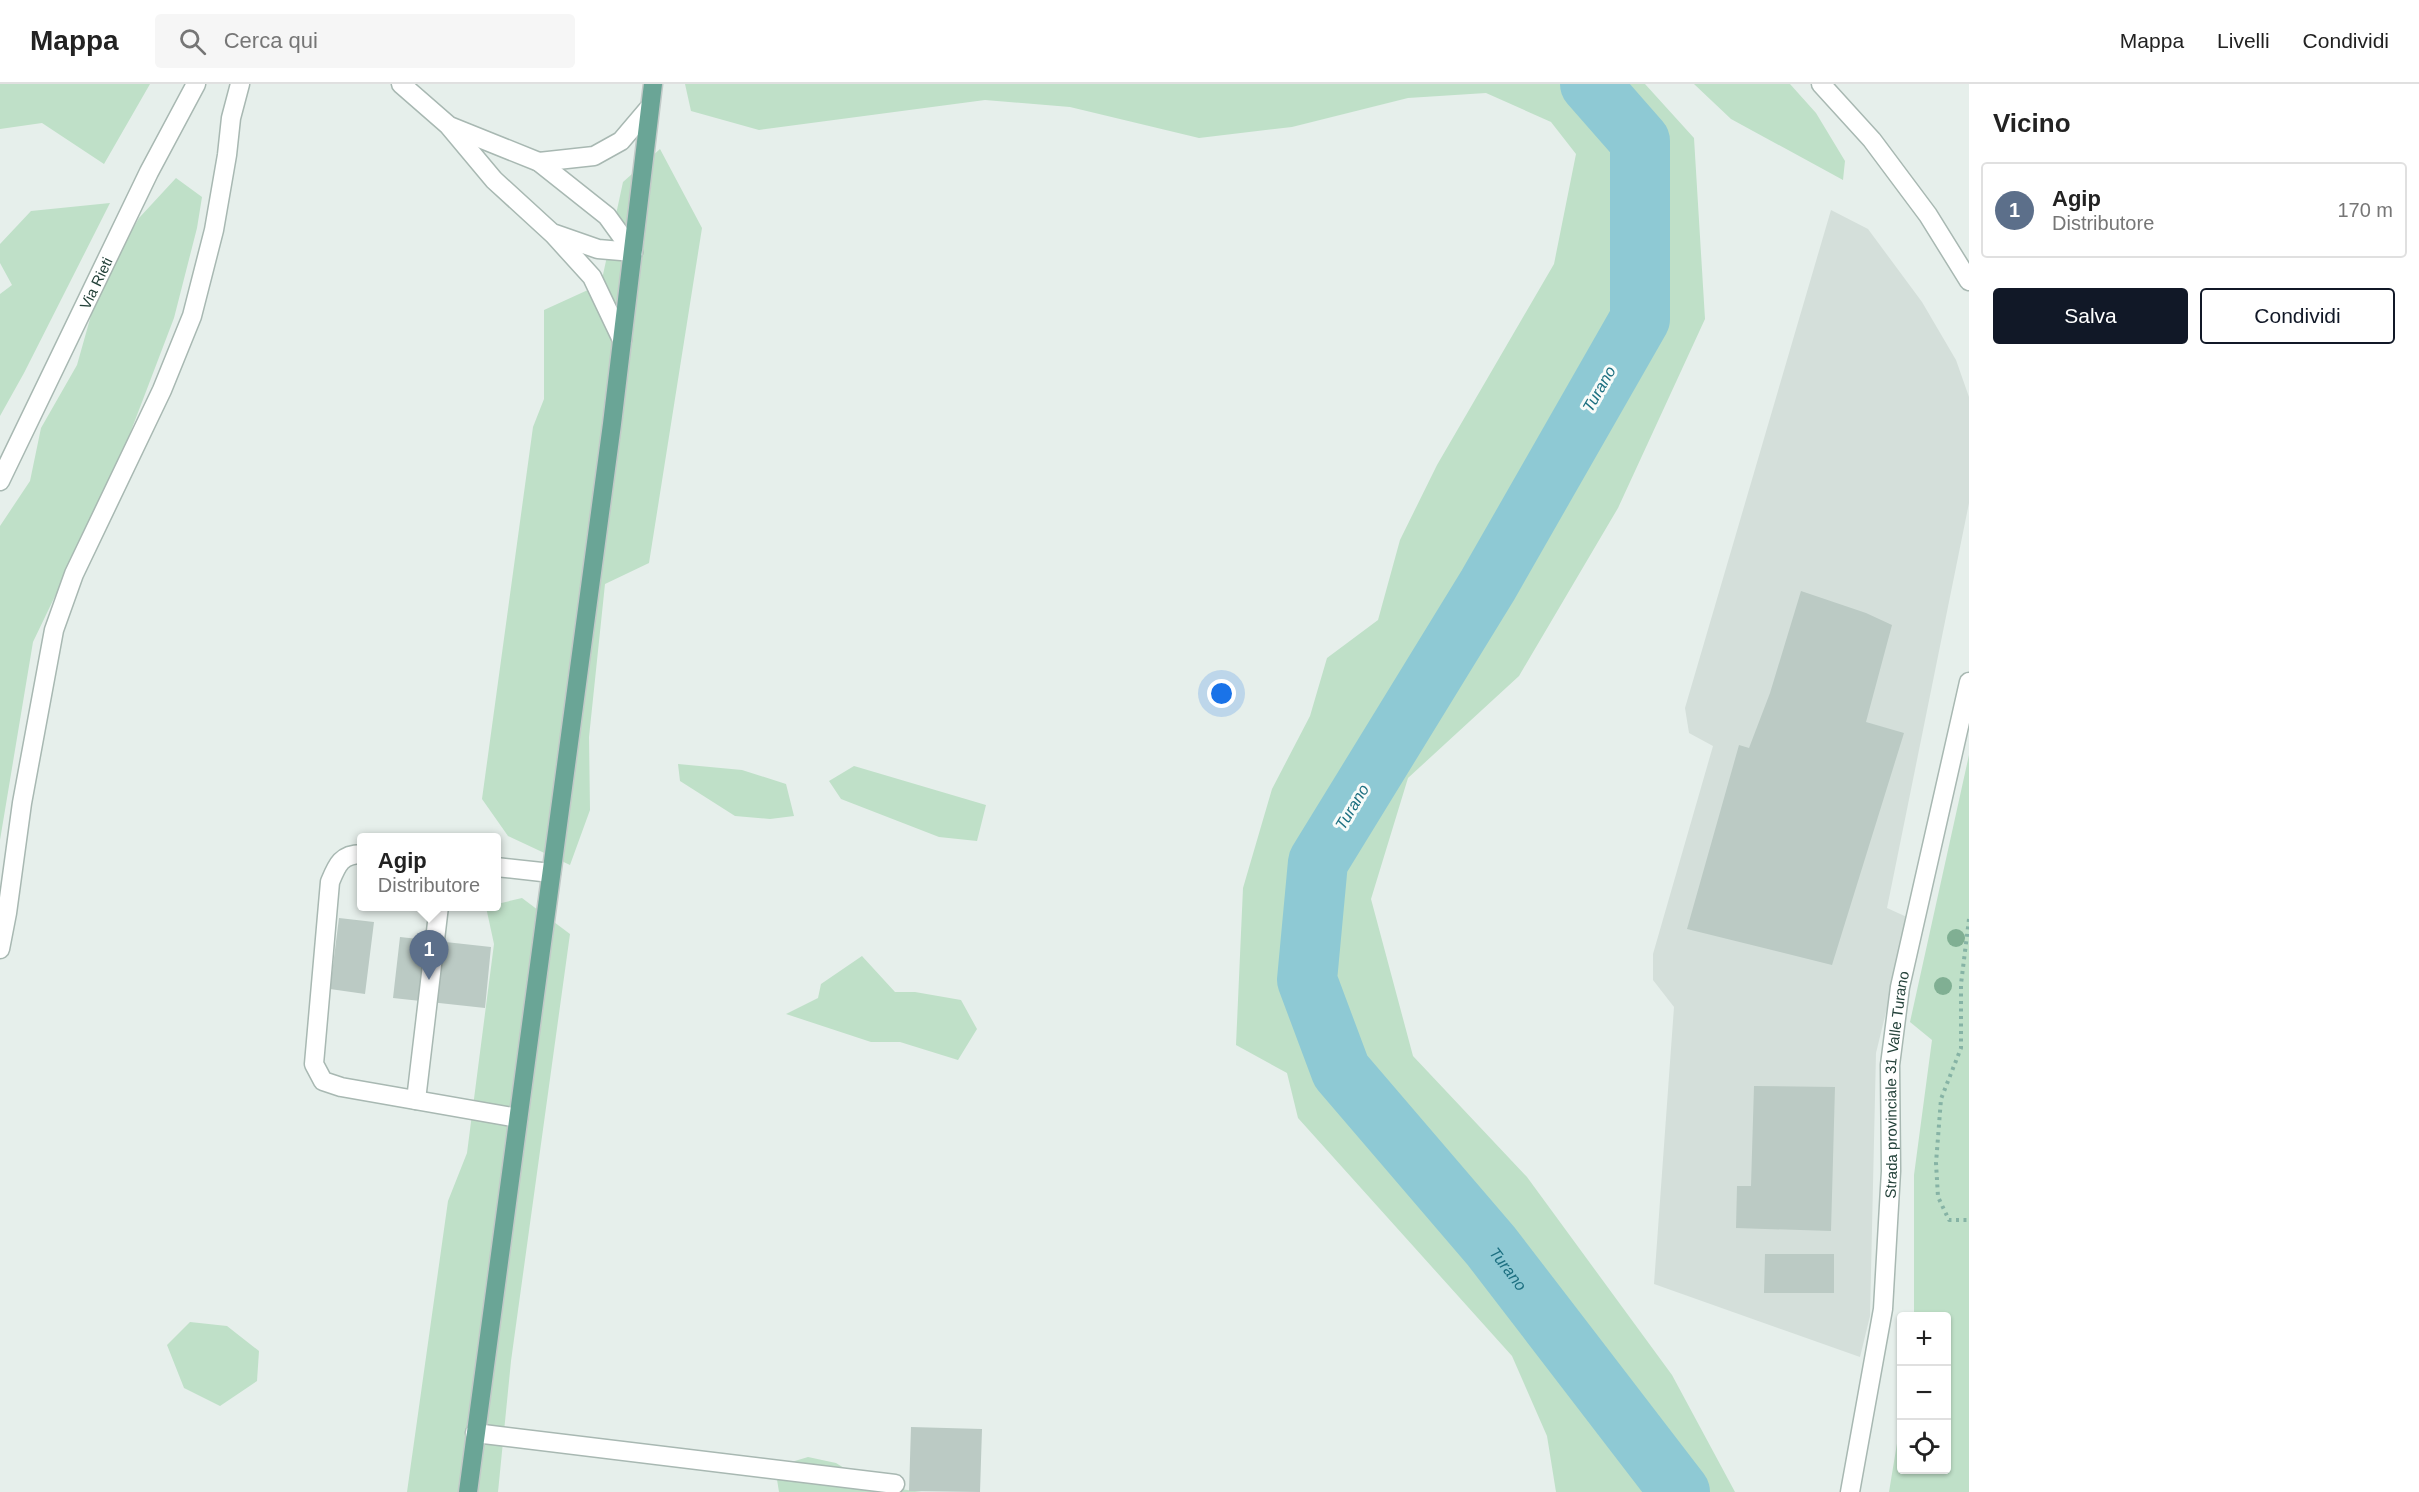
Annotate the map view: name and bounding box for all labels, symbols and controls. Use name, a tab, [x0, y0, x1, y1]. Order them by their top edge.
search box	[155, 14, 575, 68]
text: Mappa	[30, 25, 119, 56]
icon: search	[176, 25, 209, 58]
text: Cerca qui	[224, 28, 318, 53]
text: Mappa	[2120, 29, 2184, 52]
text: Livelli	[2217, 29, 2270, 52]
text: Condividi	[2303, 29, 2389, 52]
text: Vicino	[1993, 108, 2071, 138]
text: Agip	[2052, 186, 2101, 211]
text: 1	[2009, 199, 2020, 221]
text: 170 m	[2337, 199, 2393, 221]
text: Distributore	[2052, 212, 2154, 234]
street label: Via Rieti	[76, 254, 115, 312]
button: Salva	[1993, 288, 2188, 344]
button: Condividi	[2200, 288, 2395, 344]
water label: Turano	[1579, 363, 1619, 415]
your location	[1207, 679, 1236, 708]
water label: Turano	[1332, 781, 1372, 833]
popup	[357, 833, 501, 911]
text: Agip	[378, 848, 427, 873]
text: Distributore	[378, 874, 480, 896]
pin: 1	[410, 930, 448, 980]
street label: Strada provinciale 31 Valle Turano	[1881, 969, 1912, 1199]
water label: Turano	[1487, 1244, 1530, 1294]
map controls	[1897, 1312, 1951, 1474]
button: +	[1897, 1312, 1951, 1366]
button: −	[1897, 1366, 1951, 1420]
button: locate	[1897, 1420, 1951, 1474]

